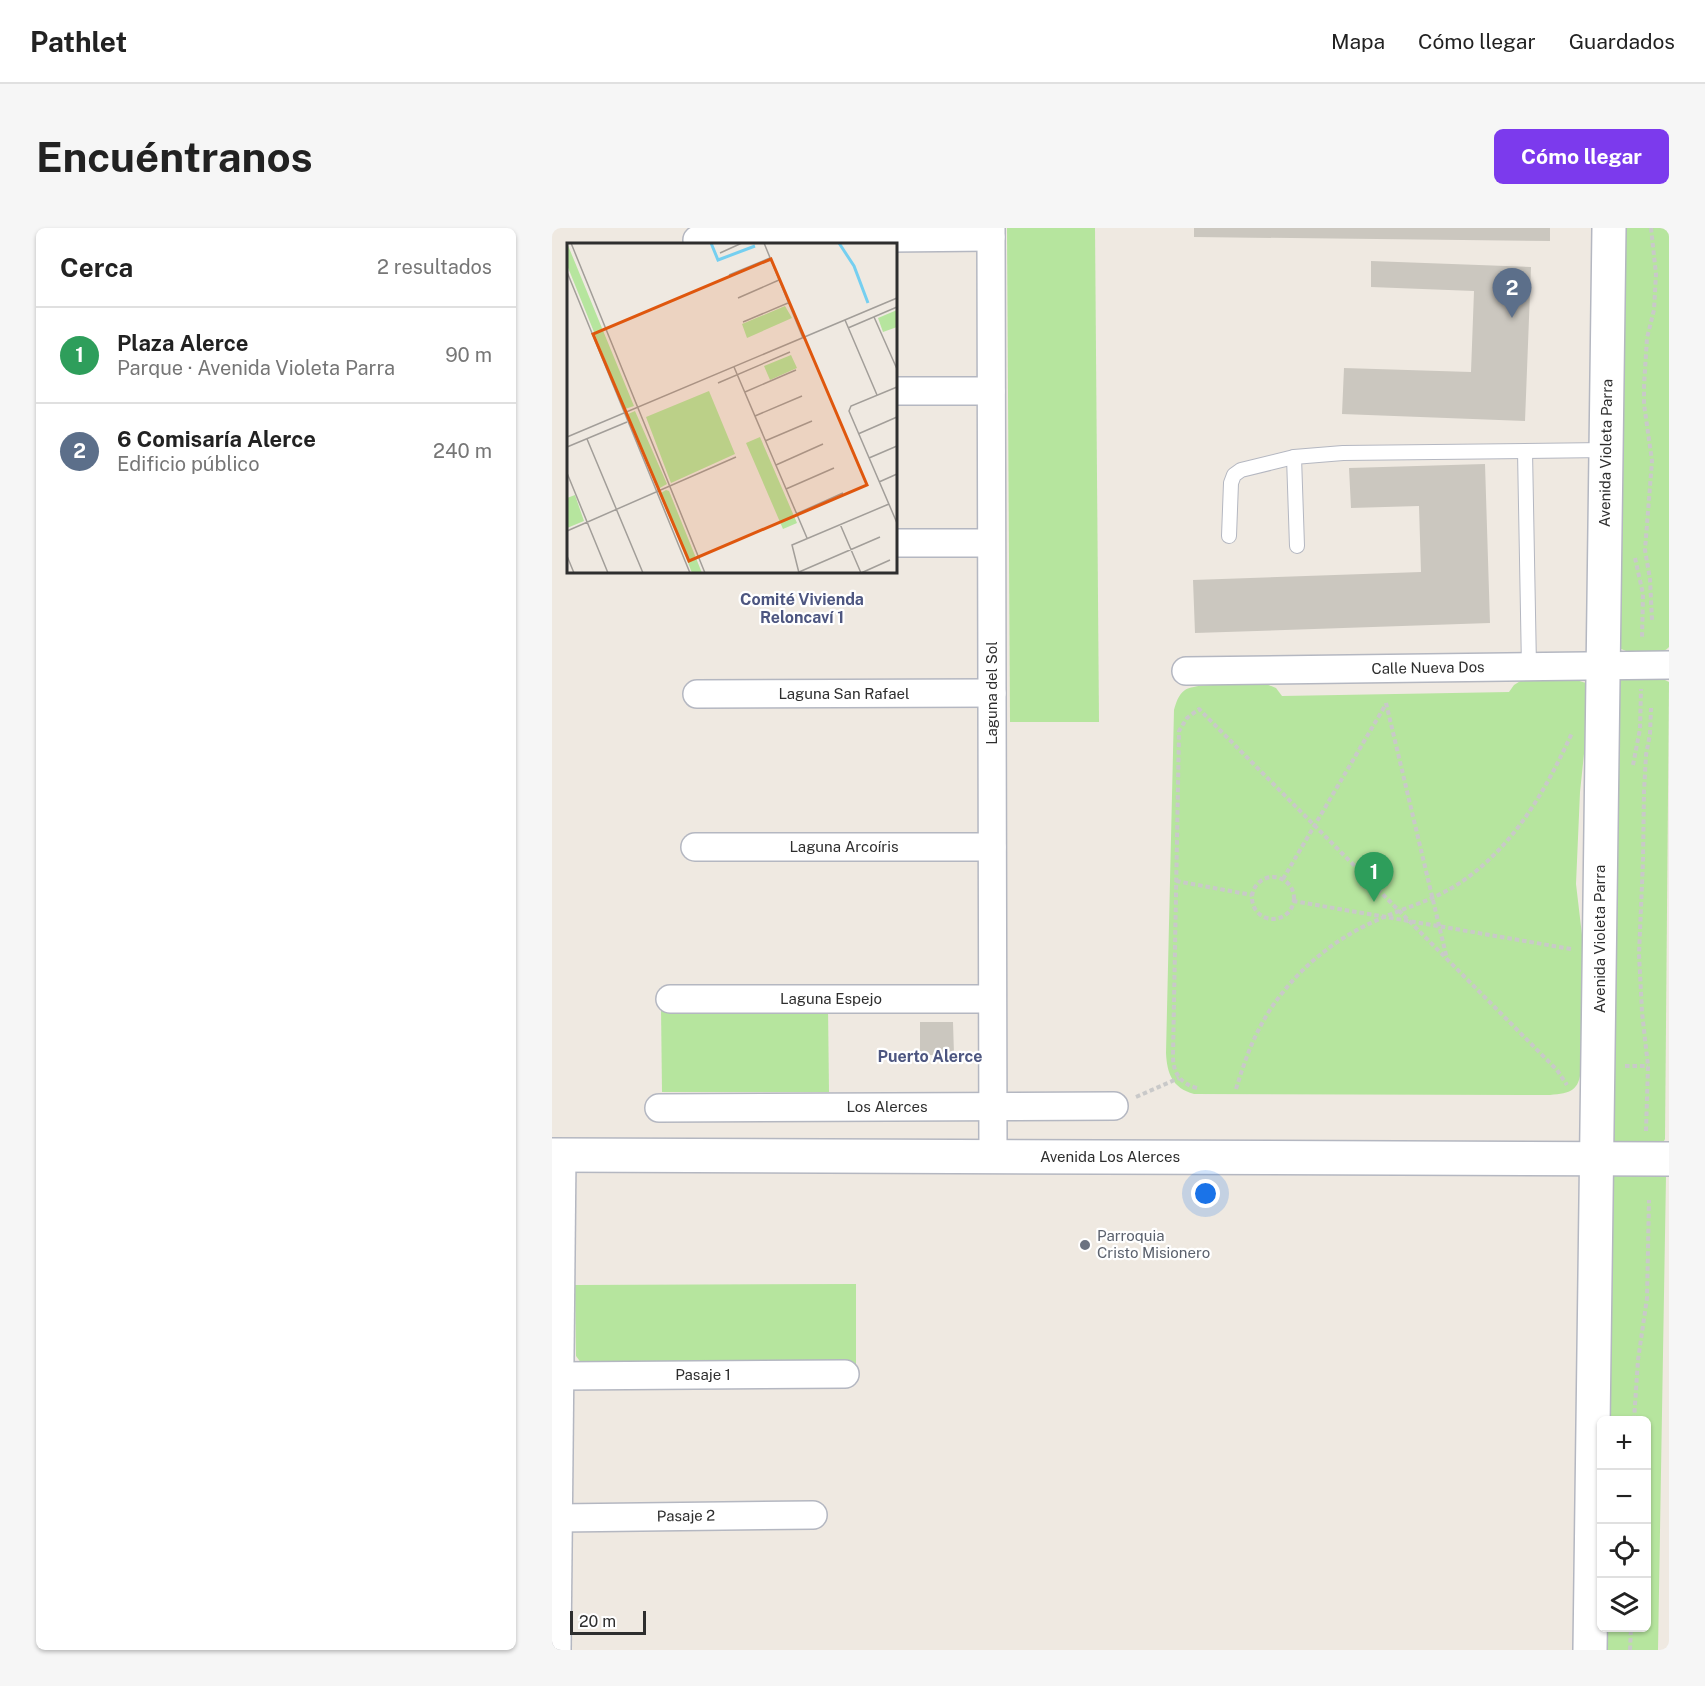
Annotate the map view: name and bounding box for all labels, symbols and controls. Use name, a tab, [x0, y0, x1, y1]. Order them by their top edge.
text: Pathlet	[30, 25, 127, 58]
text: Mapa	[1331, 29, 1385, 54]
text: Cómo llegar	[1418, 29, 1536, 54]
text: Guardados	[1569, 29, 1675, 54]
button: Cómo llegar	[1494, 129, 1669, 184]
text: Encuéntranos	[36, 132, 313, 181]
inset map	[567, 243, 897, 573]
text: Cerca	[60, 252, 133, 283]
text: 2 resultados	[377, 255, 492, 279]
pin: 2	[1492, 268, 1532, 318]
text: Plaza Alerce	[117, 330, 248, 356]
text: 1	[75, 343, 84, 367]
text: 90 m	[445, 343, 492, 367]
text: Parque · Avenida Violeta Parra	[117, 356, 395, 380]
street label: Avenida Violeta Parra	[1596, 379, 1615, 527]
text: 6 Comisaría Alerce	[117, 426, 316, 452]
text: 2	[73, 439, 86, 463]
text: 240 m	[433, 439, 492, 463]
text: Edificio público	[117, 452, 259, 476]
district label: Comité Vivienda Reloncaví 1	[740, 590, 864, 627]
street label: Laguna del Sol	[983, 641, 1000, 745]
street label: Calle Nueva Dos	[1371, 658, 1485, 677]
street label: Laguna San Rafael	[778, 685, 910, 702]
street label: Laguna Arcoíris	[789, 838, 899, 855]
pin: 1	[1354, 852, 1394, 902]
street label: Avenida Violeta Parra	[1591, 865, 1608, 1013]
street label: Laguna Espejo	[780, 990, 882, 1007]
district label: Puerto Alerce	[878, 1047, 983, 1066]
street label: Los Alerces	[846, 1098, 928, 1115]
street label: Avenida Los Alerces	[1040, 1148, 1180, 1165]
your location	[1191, 1179, 1220, 1208]
place label: Parroquia Cristo Misionero	[1097, 1227, 1210, 1261]
marker: Parroquia Cristo Misionero	[1078, 1238, 1092, 1252]
street label: Pasaje 1	[675, 1366, 731, 1383]
map controls	[1597, 1416, 1651, 1632]
button: +	[1597, 1416, 1651, 1470]
button: −	[1597, 1470, 1651, 1524]
street label: Pasaje 2	[657, 1506, 715, 1525]
button: locate	[1597, 1524, 1651, 1578]
button: layers	[1597, 1578, 1651, 1632]
scale bar	[570, 1608, 646, 1636]
text: 20 m	[579, 1612, 616, 1631]

